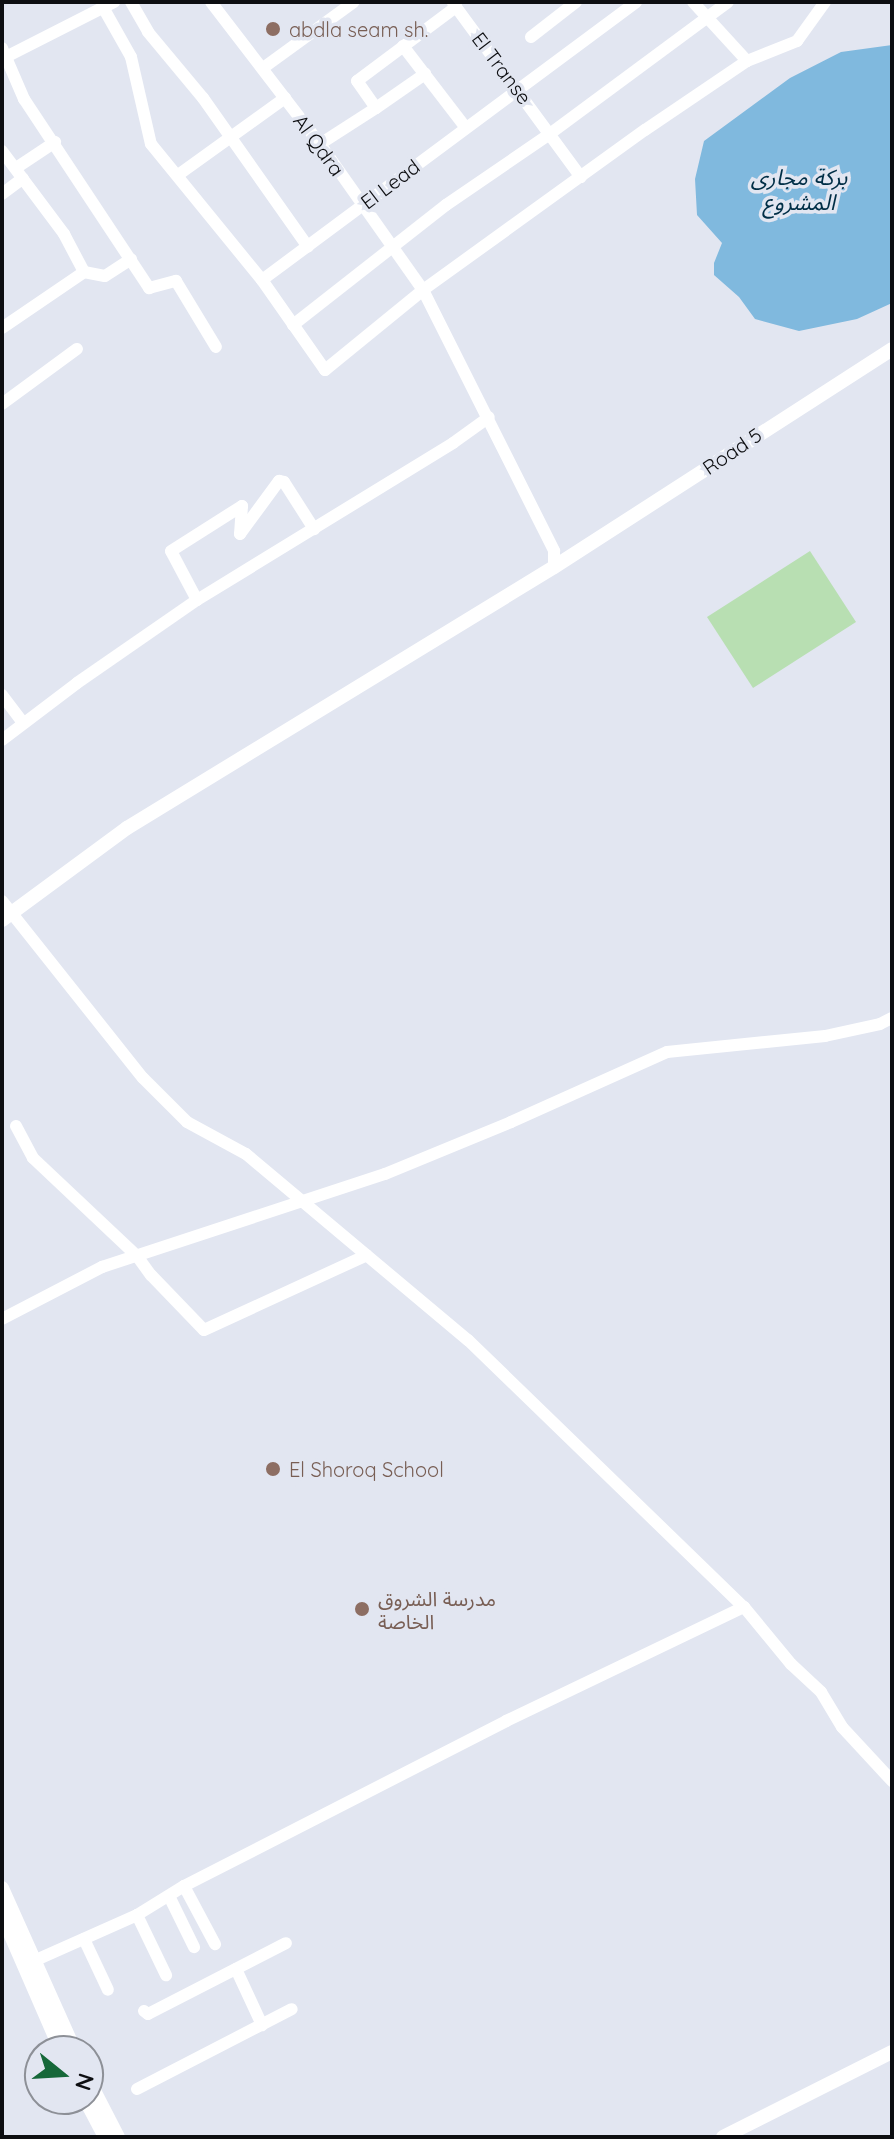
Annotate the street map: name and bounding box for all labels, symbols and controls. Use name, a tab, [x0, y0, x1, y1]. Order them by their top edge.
place label: abdla seam sh.	[289, 17, 428, 41]
marker: abdla seam sh.	[264, 20, 282, 38]
street label: El Transe	[467, 27, 537, 109]
street label: Al Qdra	[289, 109, 349, 181]
street label: El Lead	[356, 154, 424, 214]
water label: بركة مجارى المشروع	[751, 164, 847, 216]
street label: Road 5	[698, 423, 766, 479]
place label: El Shoroq School	[289, 1457, 444, 1481]
marker: El Shoroq School	[264, 1460, 282, 1478]
place label: مدرسة الشروق الخاصة	[378, 1586, 496, 1633]
marker: مدرسة الشروق الخاصة	[353, 1600, 371, 1618]
north arrow	[24, 2035, 104, 2115]
text: N	[69, 2070, 101, 2094]

